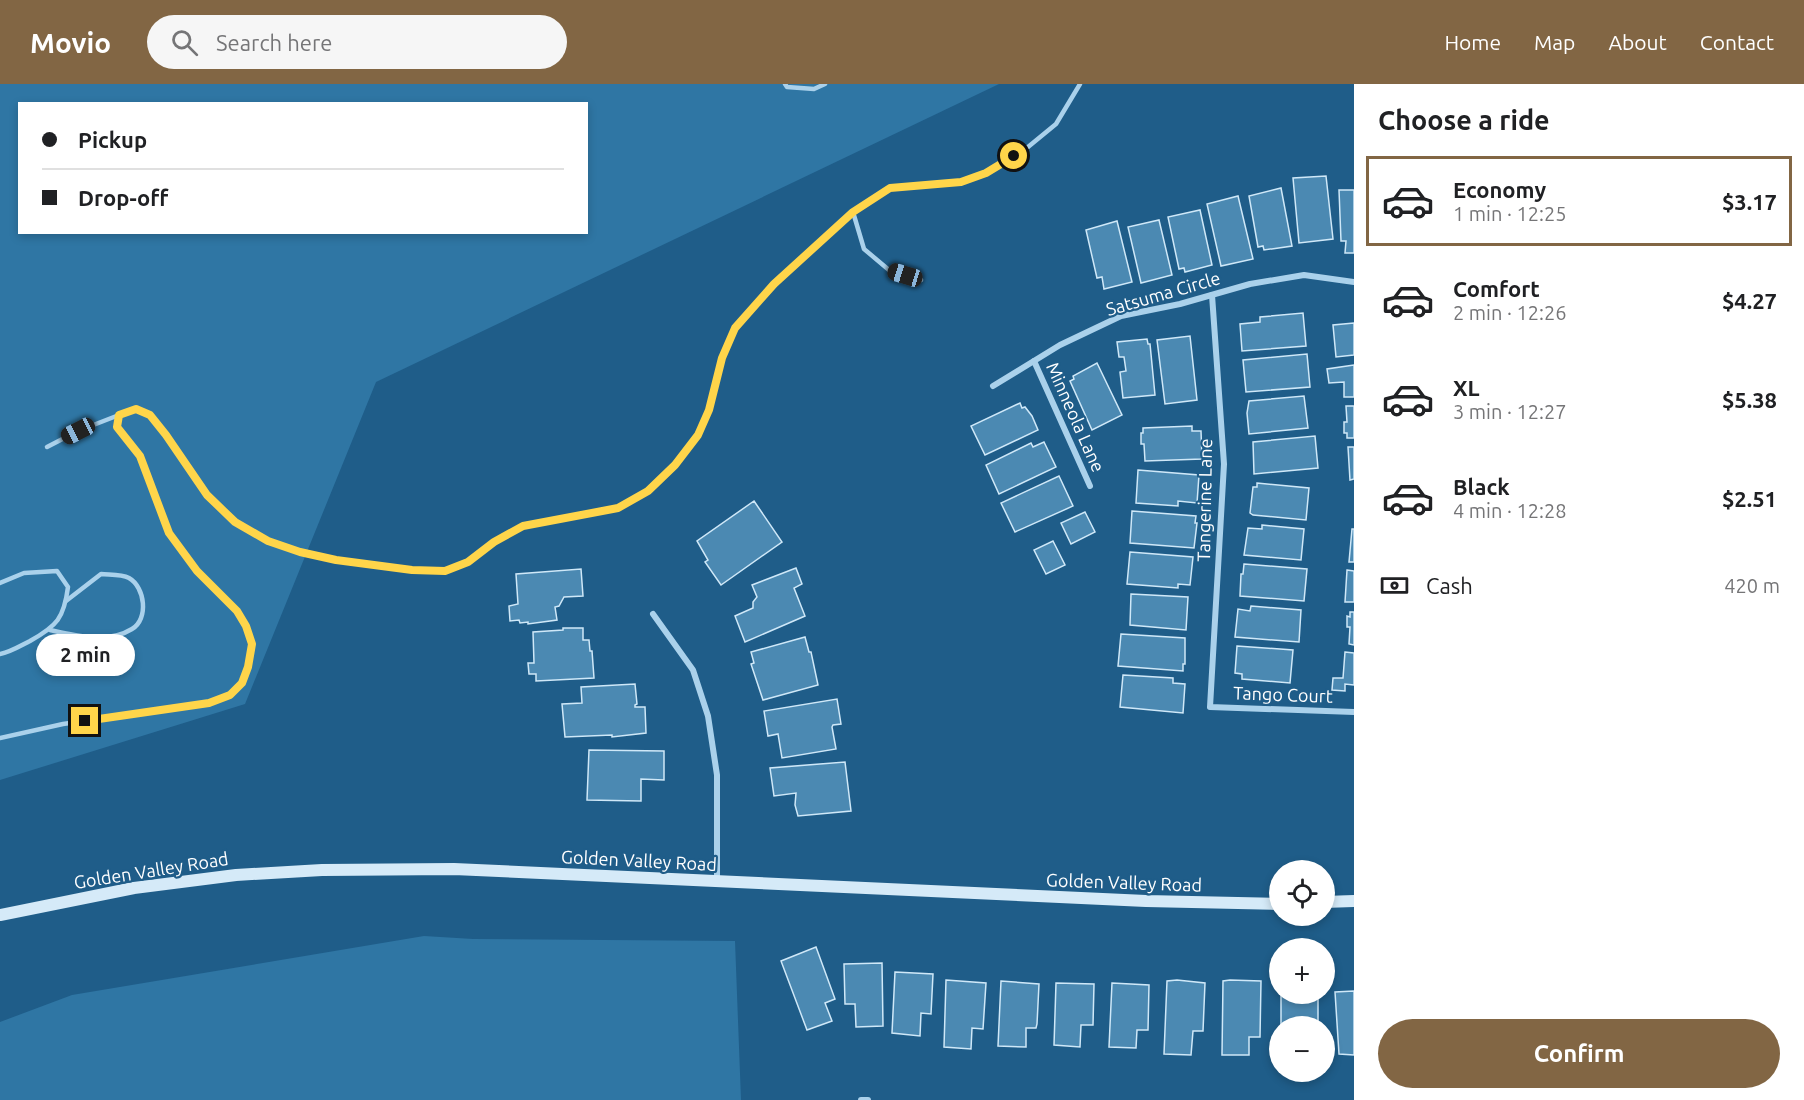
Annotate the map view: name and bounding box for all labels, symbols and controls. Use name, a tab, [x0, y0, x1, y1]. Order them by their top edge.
search box	[147, 15, 567, 69]
icon: search	[168, 26, 201, 59]
text: Movio	[30, 27, 111, 58]
text: Search here	[216, 30, 332, 55]
text: Home	[1444, 30, 1501, 54]
text: Map	[1534, 30, 1575, 54]
text: About	[1608, 30, 1667, 54]
text: Contact	[1700, 30, 1774, 54]
text: Choose a ride	[1378, 105, 1550, 135]
text: Pickup	[78, 127, 147, 152]
route start	[1000, 142, 1027, 169]
icon: car	[1381, 174, 1435, 228]
text: Economy	[1453, 177, 1546, 202]
text: Drop-off	[78, 185, 168, 210]
text: $3.17	[1722, 189, 1777, 214]
text: 1 min · 12:25	[1453, 202, 1567, 225]
car	[885, 261, 925, 289]
street label: Satsuma Circle	[1104, 267, 1222, 319]
icon: car	[1381, 273, 1435, 327]
text: Comfort	[1453, 276, 1540, 301]
text: $4.27	[1722, 288, 1777, 313]
text: 2 min · 12:26	[1453, 301, 1567, 324]
street label: Minneola Lane	[1043, 359, 1109, 475]
icon: car	[1381, 372, 1435, 426]
text: XL	[1453, 375, 1480, 400]
text: $5.38	[1722, 387, 1777, 412]
text: 3 min · 12:27	[1453, 400, 1567, 423]
car	[58, 415, 98, 447]
street label: Tangerine Lane	[1193, 438, 1215, 562]
icon: car	[1381, 471, 1435, 525]
text: Black	[1453, 474, 1510, 499]
text: $2.51	[1722, 486, 1777, 511]
text: 4 min · 12:28	[1453, 499, 1567, 522]
icon: cash	[1378, 569, 1411, 602]
text: Cash	[1426, 573, 1473, 598]
text: 420 m	[1724, 574, 1780, 597]
callout: 2 min	[36, 634, 134, 676]
text: 2 min	[60, 643, 111, 666]
street label: Tango Court	[1233, 682, 1333, 706]
route end	[71, 707, 98, 734]
street label: Golden Valley Road	[561, 846, 717, 874]
street label: Golden Valley Road	[72, 848, 230, 892]
map controls	[1269, 860, 1335, 1082]
button: locate	[1269, 860, 1335, 926]
street label: Golden Valley Road	[1046, 869, 1202, 895]
button: +	[1269, 938, 1335, 1004]
button: −	[1269, 1016, 1335, 1082]
button: Confirm	[1378, 1019, 1780, 1088]

